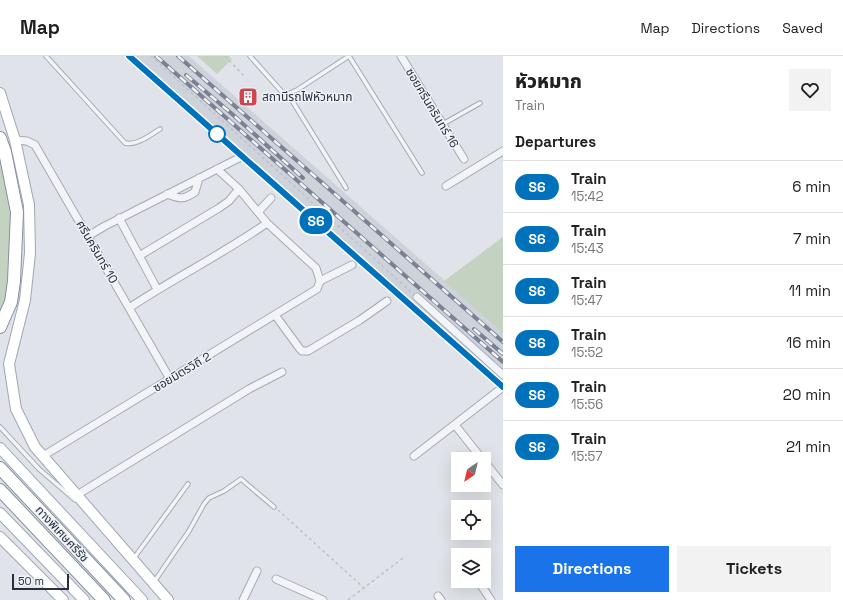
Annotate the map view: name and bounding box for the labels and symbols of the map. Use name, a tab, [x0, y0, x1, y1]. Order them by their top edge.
street label: ซอยศรีนครินทร์ 16	[402, 65, 462, 151]
building icon: สถานีรถไฟหัวหมาก	[237, 86, 259, 108]
place label: สถานีรถไฟหัวหมาก	[262, 89, 352, 105]
unlabelled marker	[208, 125, 226, 143]
line badge: S6	[298, 208, 334, 234]
street label: ศรีนครินทร์ 10	[72, 218, 122, 286]
street label: ซอยมิตรวิถี 2	[150, 348, 214, 396]
north arrow	[451, 452, 491, 492]
street label: ทางพิเศษศรีรัช	[32, 502, 92, 566]
scale bar	[12, 572, 69, 591]

